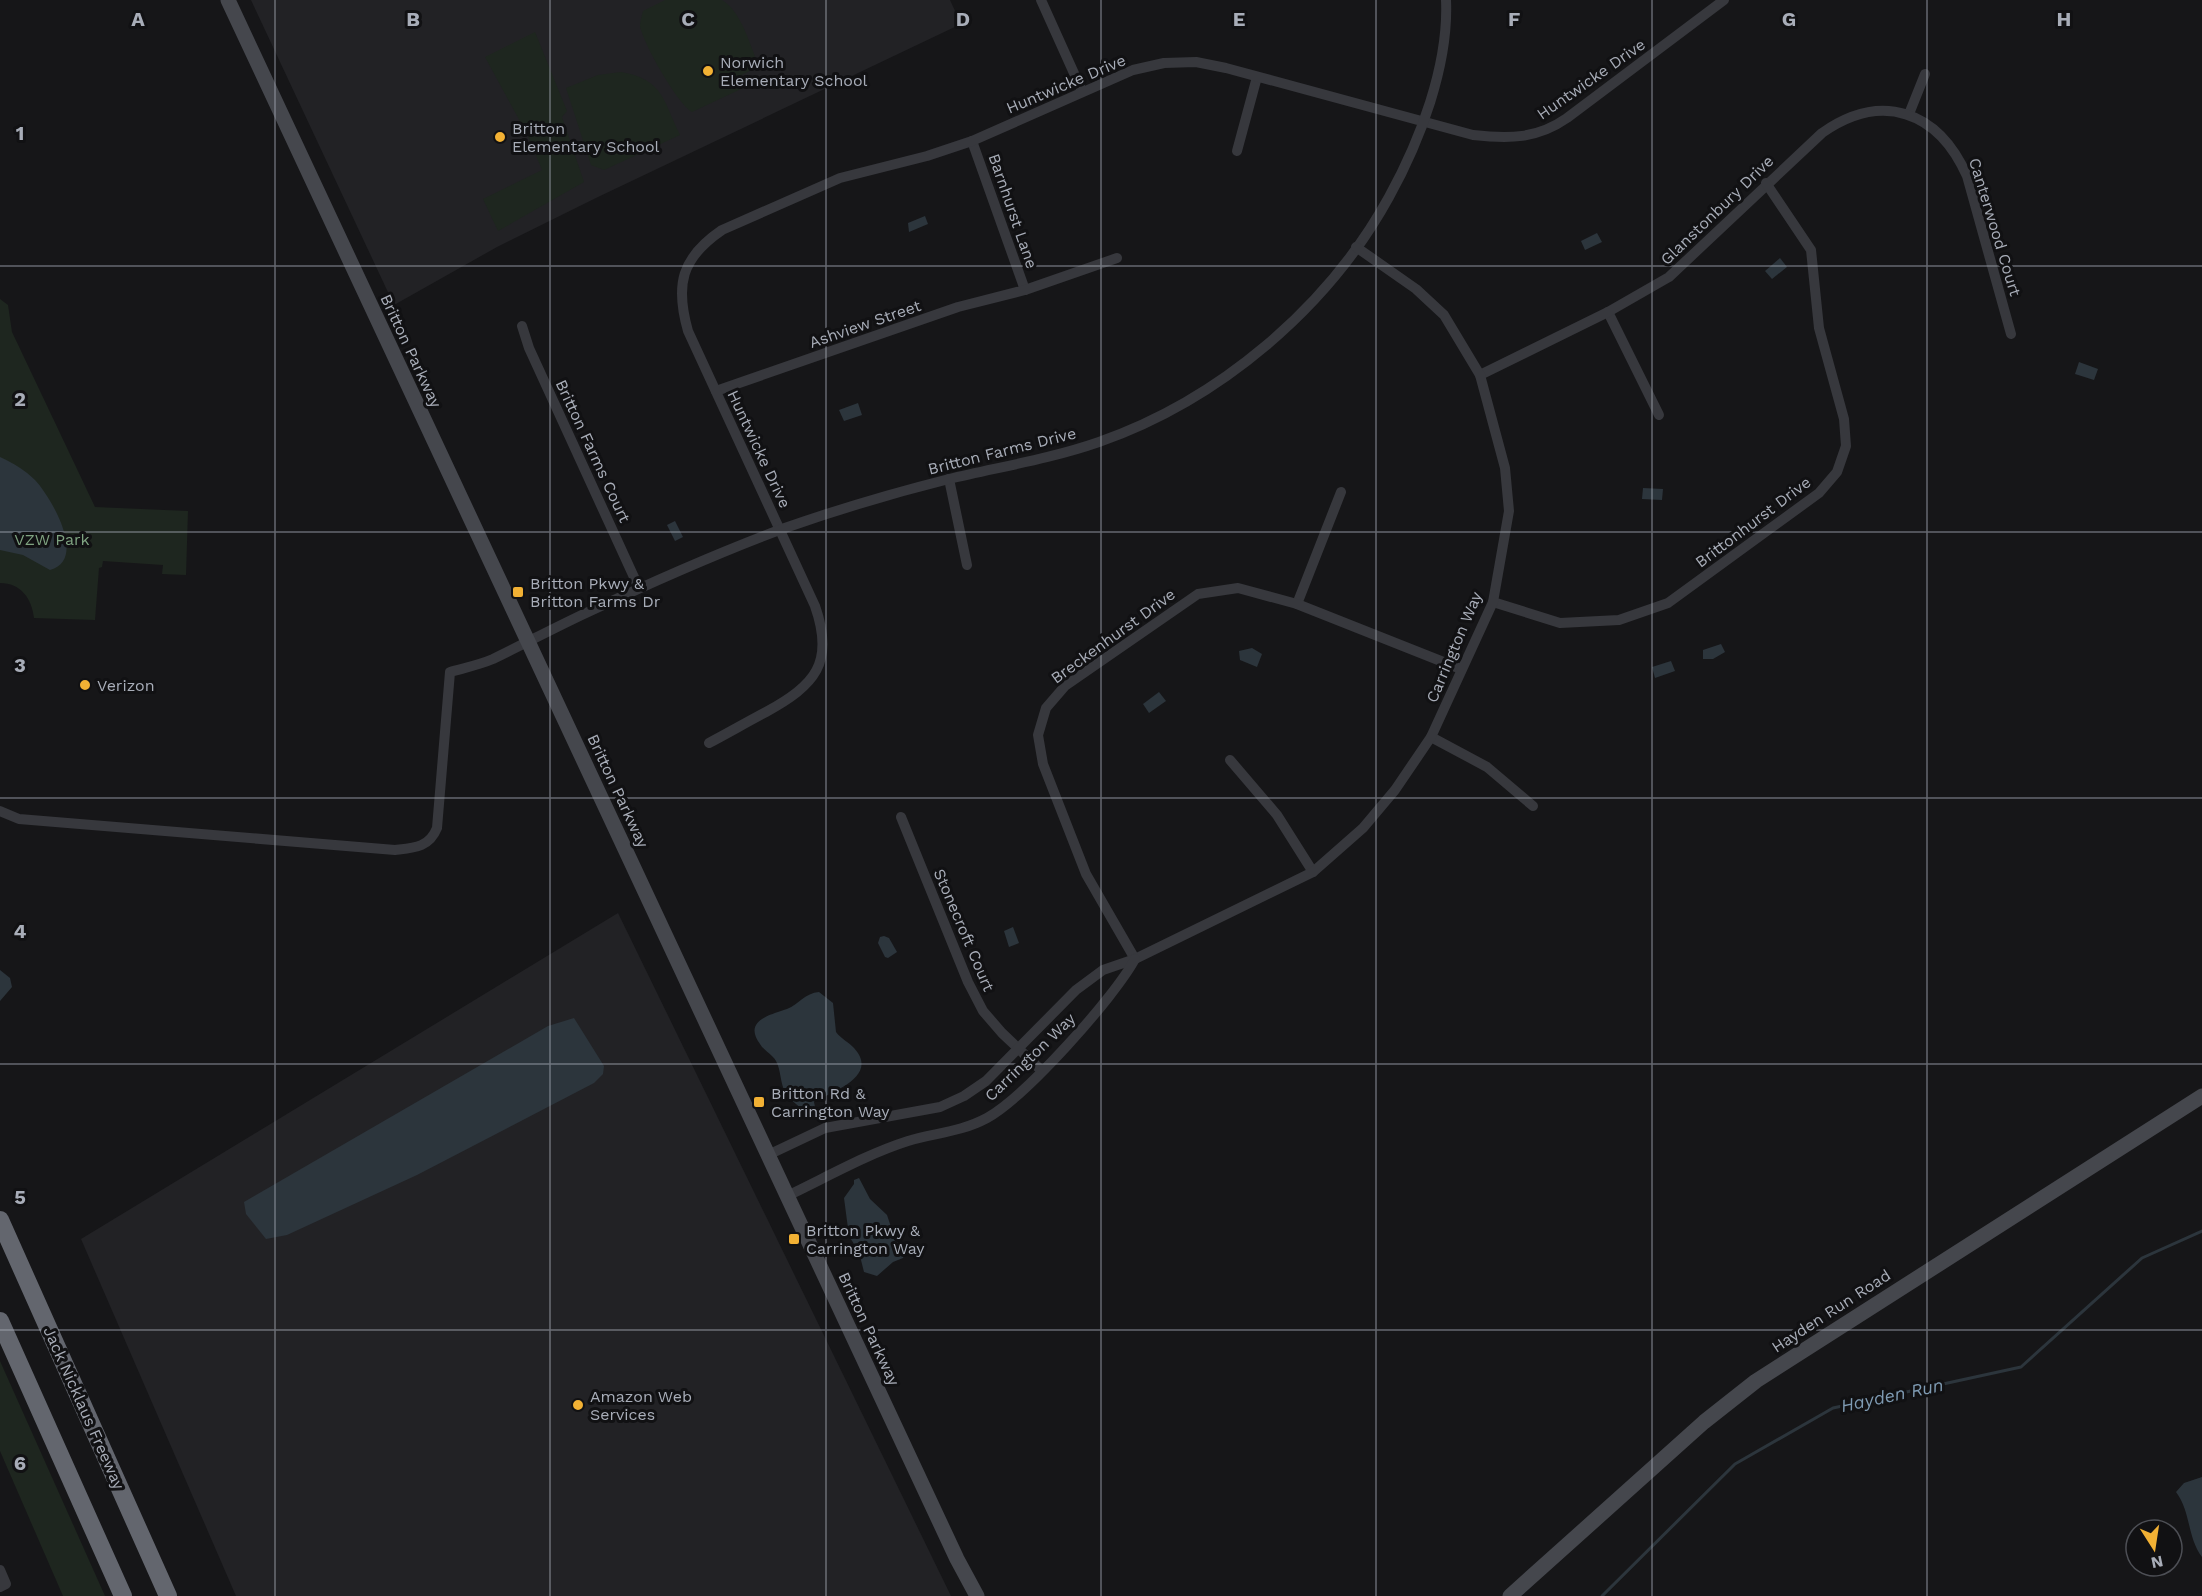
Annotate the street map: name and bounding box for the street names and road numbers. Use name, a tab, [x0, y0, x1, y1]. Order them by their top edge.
street label: Huntwicke Drive	[1533, 35, 1649, 123]
street label: Huntwicke Drive	[1003, 50, 1129, 118]
street label: Barnhurst Lane	[984, 151, 1042, 271]
street label: Glanstonbury Drive	[1657, 151, 1777, 269]
street label: Canterwood Court	[1965, 156, 2025, 299]
street label: Britton Parkway	[376, 291, 446, 411]
street label: Ashview Street	[807, 296, 924, 352]
street label: Britton Farms Court	[552, 377, 635, 526]
street label: Huntwicke Drive	[723, 387, 795, 511]
street label: Britton Farms Drive	[926, 423, 1078, 479]
street label: Brittonhurst Drive	[1692, 472, 1814, 572]
street label: Breckenhurst Drive	[1047, 584, 1179, 688]
street label: Carrington Way	[1422, 588, 1486, 705]
street label: Britton Parkway	[583, 731, 653, 851]
street label: Stonecroft Court	[930, 866, 998, 994]
street label: Carrington Way	[981, 1008, 1080, 1105]
street label: Hayden Run Road	[1768, 1265, 1894, 1357]
street label: Britton Parkway	[834, 1269, 904, 1389]
street label: Jack Nicklaus Freeway	[39, 1324, 129, 1493]

